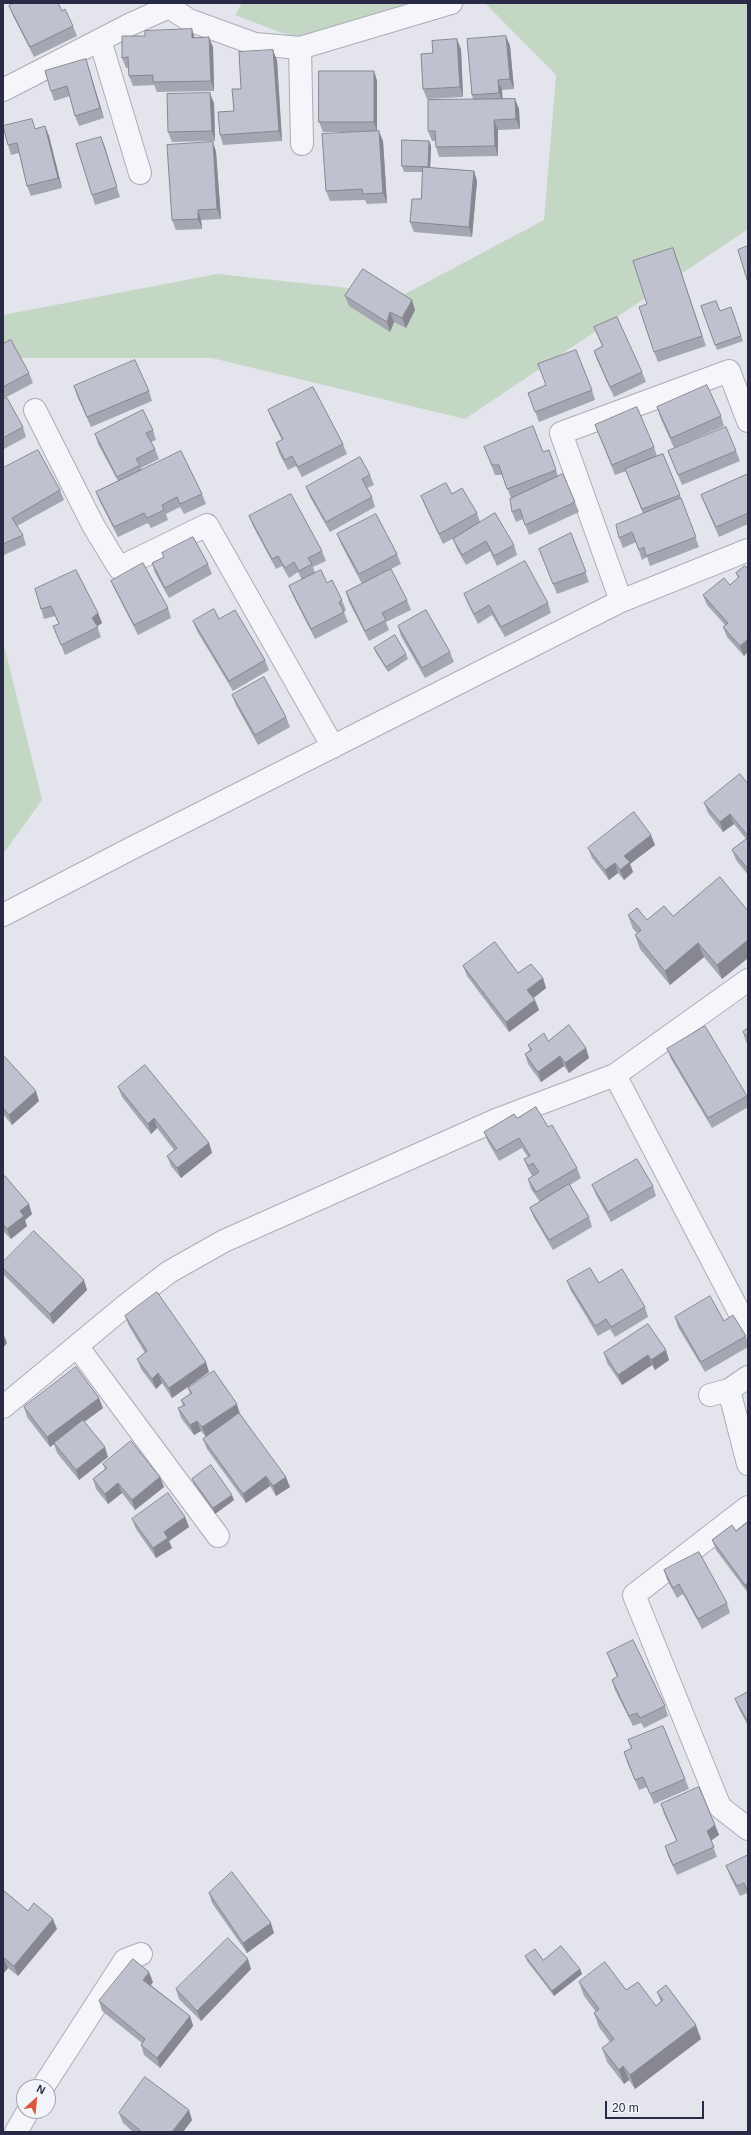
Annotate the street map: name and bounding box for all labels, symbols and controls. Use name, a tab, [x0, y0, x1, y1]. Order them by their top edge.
north arrow	[16, 2079, 56, 2119]
text: N	[35, 2082, 47, 2096]
scale bar	[607, 2093, 706, 2119]
text: 20 m	[612, 2101, 639, 2115]

